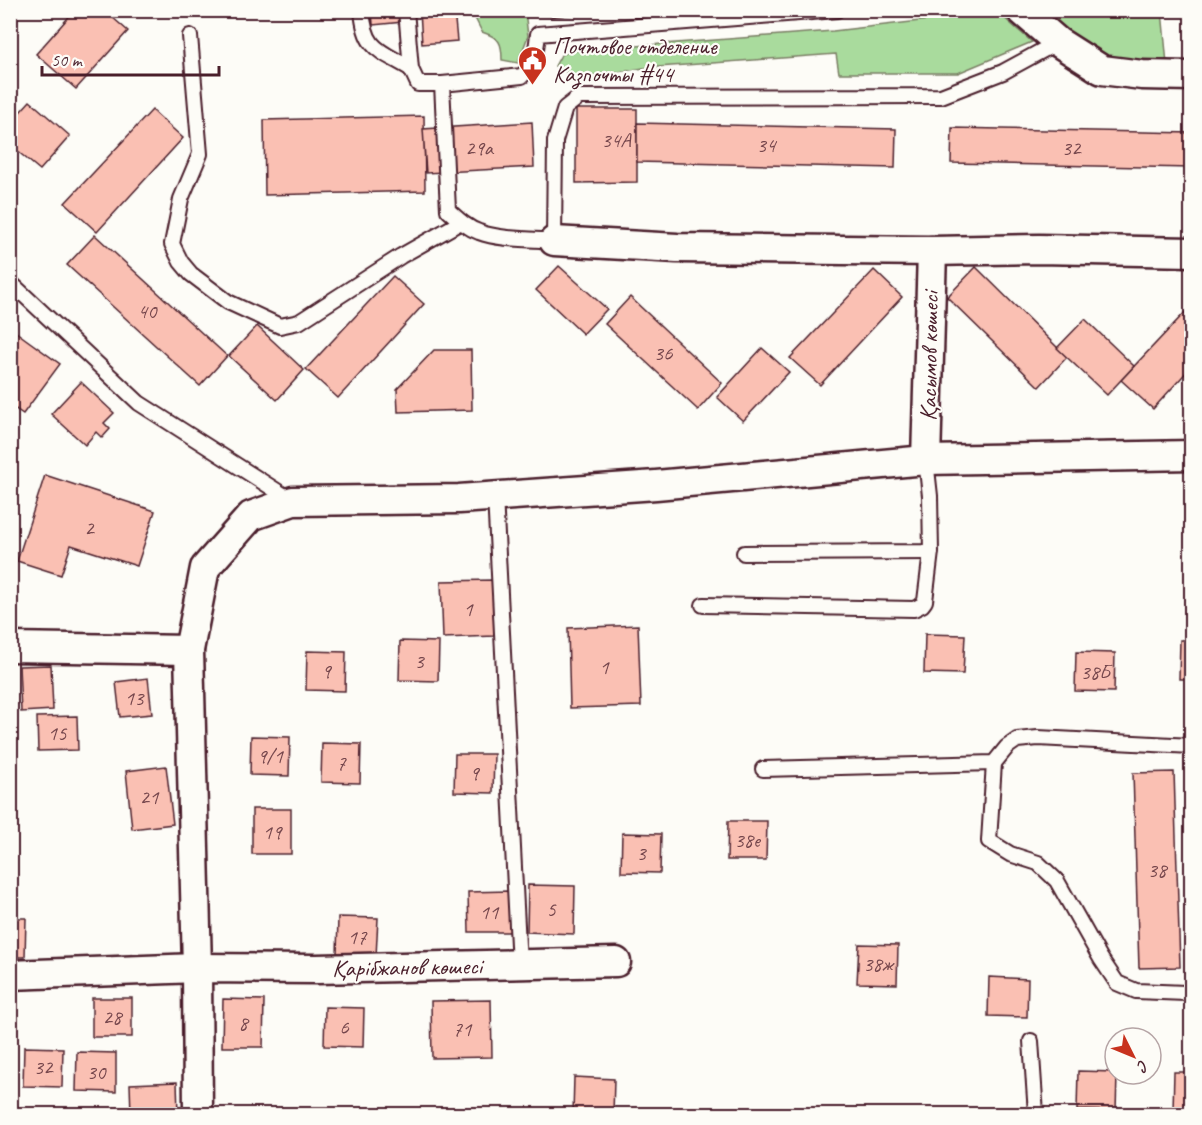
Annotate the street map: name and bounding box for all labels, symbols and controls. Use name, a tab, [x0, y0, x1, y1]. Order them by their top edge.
place label: Почтовое отделение Казпочты #44	[553, 31, 719, 90]
scale bar	[42, 39, 219, 77]
public building icon: Почтовое отделение Казпочты #44	[516, 44, 548, 86]
text: 50 m	[51, 49, 84, 71]
house number: 34А	[601, 127, 632, 153]
house number: 34	[757, 132, 778, 158]
house number: 29а	[465, 135, 495, 161]
house number: 32	[1062, 135, 1082, 161]
street label: Қасымов көшесі	[913, 288, 945, 421]
house number: 40	[138, 298, 158, 324]
house number: 36	[654, 340, 673, 366]
house number: 2	[84, 515, 95, 541]
house number: 1	[463, 596, 474, 622]
house number: 3	[414, 648, 425, 674]
house number: 1	[599, 654, 610, 680]
house number: 9	[321, 658, 332, 684]
house number: 38Б	[1080, 659, 1113, 685]
house number: 13	[125, 685, 145, 711]
house number: 15	[48, 720, 68, 746]
house number: 9/1	[257, 743, 284, 769]
house number: 7	[336, 750, 347, 776]
house number: 9	[469, 760, 480, 786]
house number: 21	[140, 784, 160, 810]
house number: 19	[263, 819, 283, 845]
house number: 38е	[734, 827, 762, 853]
house number: 3	[636, 840, 647, 866]
house number: 38	[1148, 857, 1169, 883]
house number: 5	[546, 896, 557, 922]
house number: 11	[480, 899, 500, 925]
house number: 17	[348, 924, 368, 950]
street label: Қарібжанов көшесі	[332, 951, 485, 983]
house number: 38ж	[863, 951, 895, 977]
house number: 28	[103, 1004, 124, 1030]
house number: 8	[238, 1010, 250, 1036]
house number: 6	[339, 1014, 349, 1040]
house number: 71	[453, 1016, 473, 1042]
north arrow	[1103, 1026, 1163, 1086]
house number: 32	[34, 1054, 54, 1080]
text: С	[1132, 1056, 1153, 1077]
house number: 30	[87, 1059, 107, 1085]

